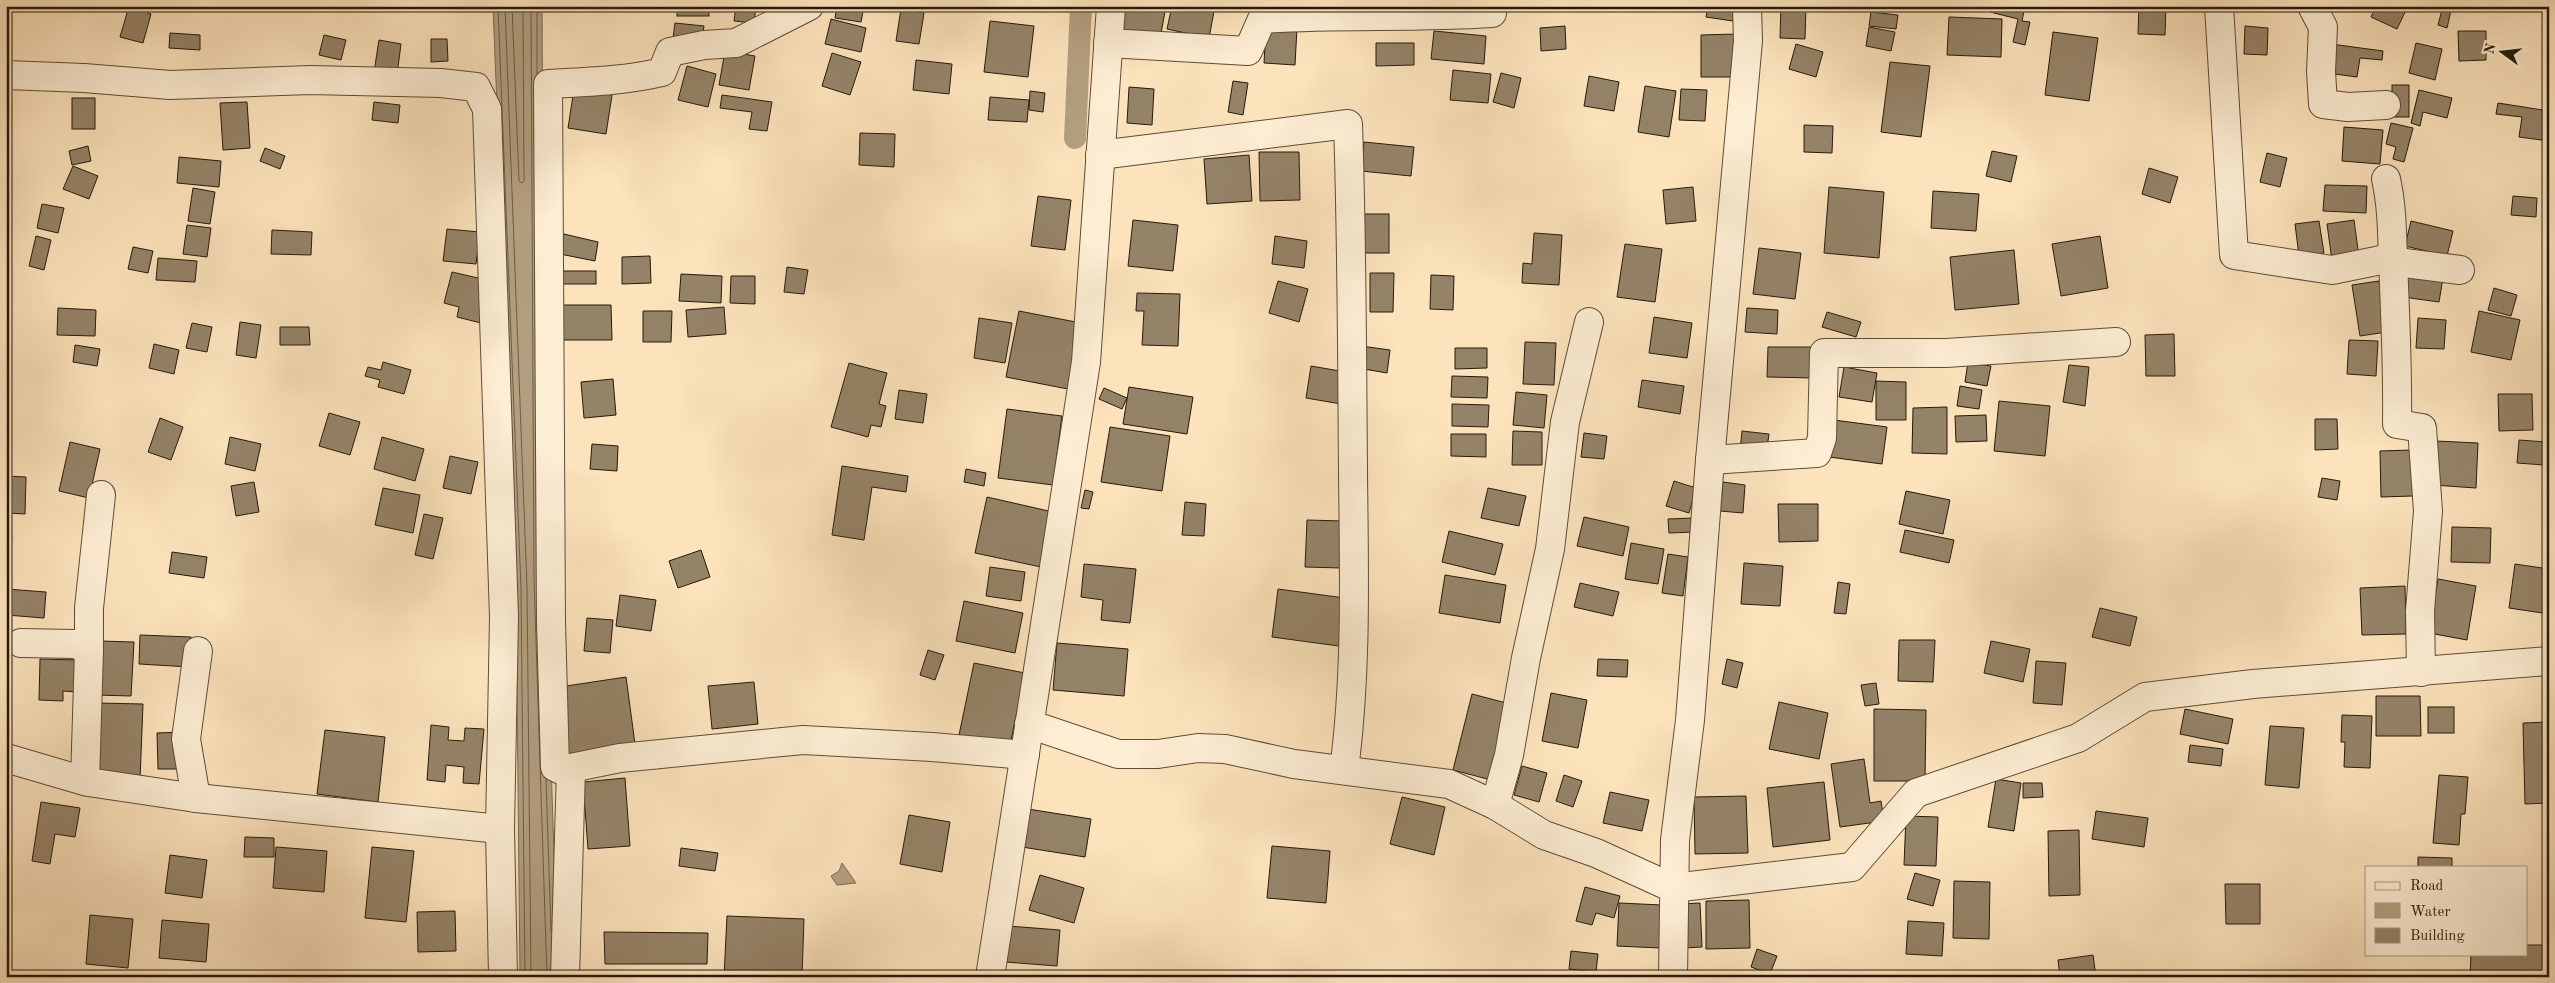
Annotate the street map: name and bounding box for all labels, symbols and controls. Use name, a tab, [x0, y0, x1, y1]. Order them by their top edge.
north arrow	[2478, 28, 2528, 78]
text: N	[2482, 42, 2499, 56]
legend	[2365, 866, 2528, 956]
text: Road	[2410, 879, 2444, 894]
text: Water	[2410, 905, 2451, 920]
text: Building	[2410, 929, 2465, 944]

